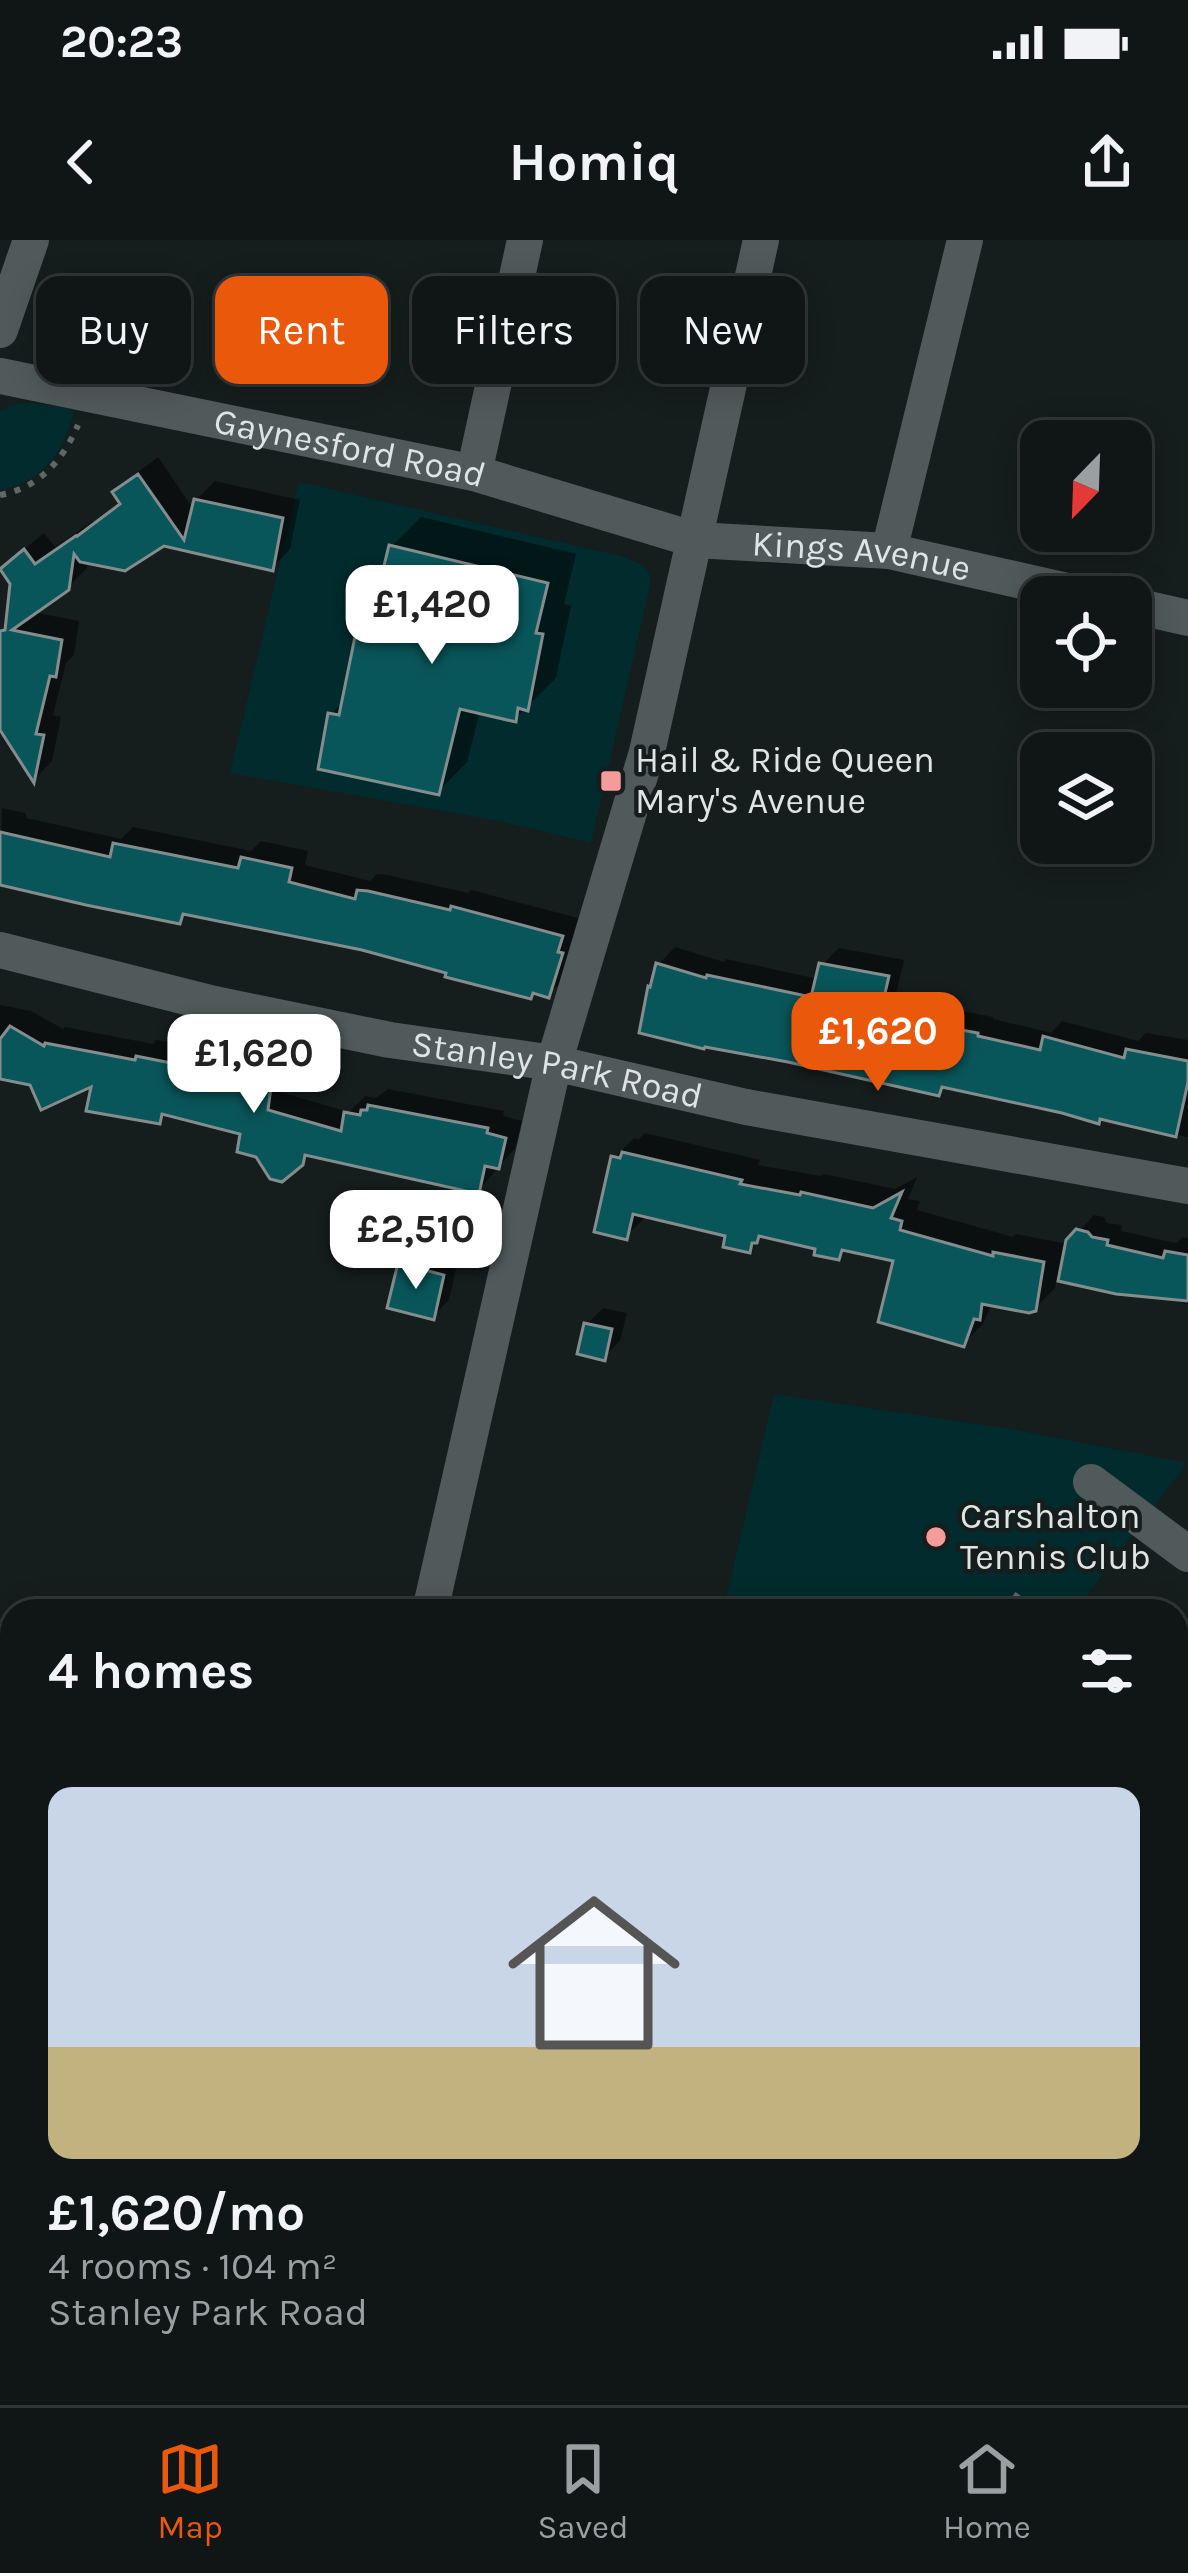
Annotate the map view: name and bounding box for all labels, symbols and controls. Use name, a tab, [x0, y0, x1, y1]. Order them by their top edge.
text: 20:23	[60, 16, 183, 68]
icon: back	[48, 129, 114, 195]
icon: share	[1074, 129, 1140, 195]
text: Homiq	[509, 130, 679, 194]
chip: Buy	[36, 276, 191, 384]
chip: Rent	[215, 276, 388, 384]
chip: Filters	[412, 276, 616, 384]
chip: New	[640, 276, 805, 384]
street label: Gaynesford Road	[210, 399, 491, 496]
north arrow	[1020, 420, 1152, 552]
map controls	[1020, 420, 1152, 864]
street label: Kings Avenue	[751, 522, 975, 590]
pin: £1,420	[334, 565, 530, 667]
button: locate	[1020, 576, 1152, 708]
text: £1,420	[373, 581, 491, 627]
button: layers	[1020, 732, 1152, 864]
place label: Hail & Ride Queen Mary's Avenue	[635, 739, 935, 822]
marker: Hail & Ride Queen Mary's Avenue	[598, 768, 624, 794]
pin: £1,620	[780, 992, 976, 1094]
text: £1,620	[818, 1008, 938, 1054]
pin: £1,620	[156, 1014, 352, 1116]
street label: Stanley Park Road	[409, 1022, 707, 1117]
text: £1,620	[194, 1030, 314, 1076]
pin: £2,510	[318, 1190, 514, 1292]
text: £2,510	[357, 1206, 475, 1252]
place label: Carshalton Tennis Club	[960, 1495, 1151, 1578]
marker: Carshalton Tennis Club	[923, 1524, 949, 1550]
icon: filters	[1074, 1638, 1140, 1704]
text: 4 homes	[48, 1641, 254, 1701]
icon: home	[486, 1865, 702, 2081]
text: £1,620/mo	[48, 2183, 305, 2243]
text: 4 rooms · 104 m²	[48, 2243, 337, 2289]
text: Stanley Park Road	[48, 2289, 368, 2335]
tab: Map	[157, 2436, 223, 2546]
tab: Saved	[537, 2436, 629, 2546]
tab: Home	[943, 2436, 1031, 2546]

